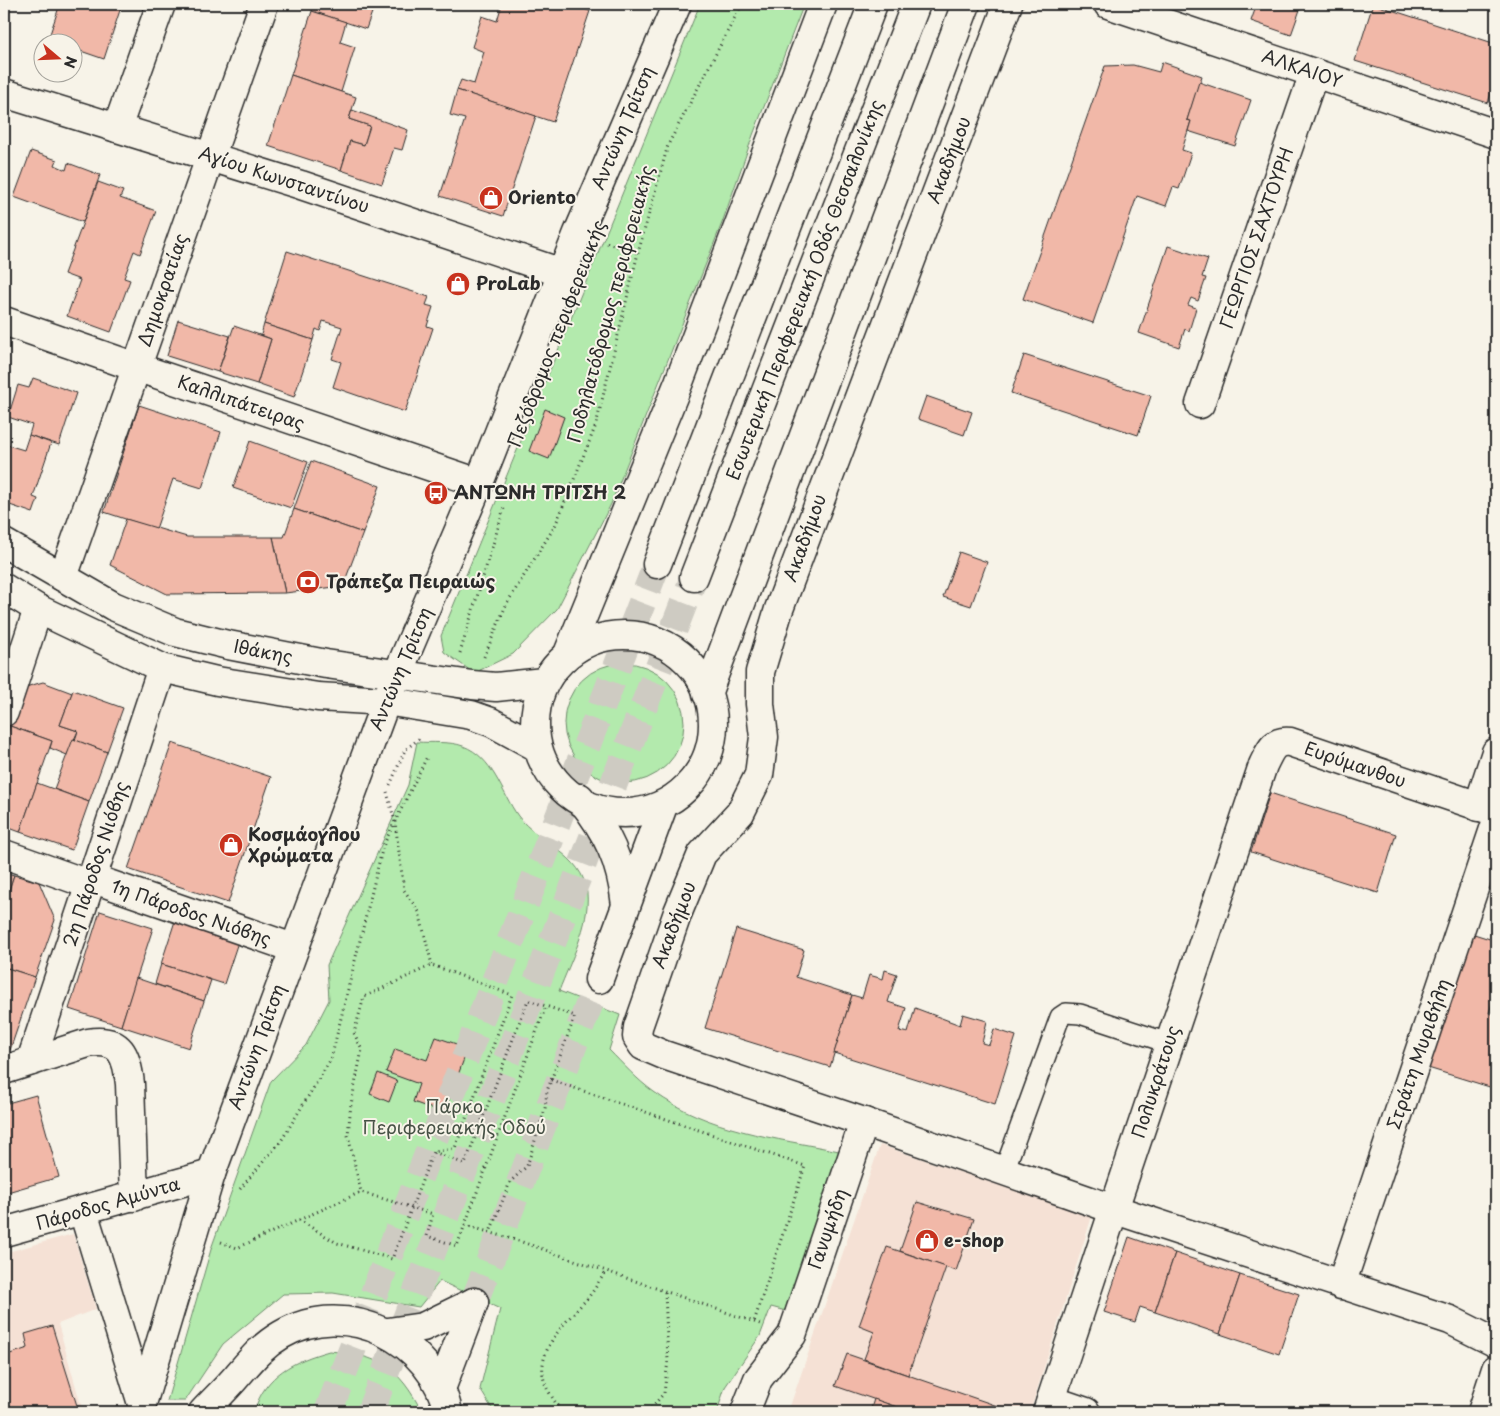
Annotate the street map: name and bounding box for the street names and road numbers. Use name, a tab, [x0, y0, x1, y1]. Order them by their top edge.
street label: ΑΛΚΑΙΟΥ	[1259, 41, 1346, 94]
street label: Αντώνη Τρίτση	[583, 61, 660, 193]
street label: Εσωτερική Περιφερειακή Οδός Θεσσαλονίκης	[718, 95, 889, 484]
street label: Ακαδήμου	[919, 112, 977, 207]
street label: Αγίου Κωνσταντίνου	[196, 138, 373, 219]
street label: ΓΕΩΡΓΙΟΣ ΣΑΧΤΟΥΡΗ	[1212, 143, 1299, 332]
street label: Ποδηλατόδρομος περιφερειακής	[559, 162, 660, 445]
street label: Πεζόδρομος περιφερειακής	[500, 216, 612, 451]
street label: Δημοκρατίας	[130, 229, 194, 350]
street label: Καλλιπάτειρας	[174, 367, 309, 436]
street label: Ακαδήμου	[775, 490, 832, 585]
street label: Αντώνη Τρίτση	[361, 602, 438, 734]
street label: Ιθάκης	[231, 632, 295, 669]
street label: Ευρύμανθου	[1301, 734, 1410, 794]
street label: 2η Πάροδος Νιόβης	[55, 777, 134, 950]
street label: 1η Πάροδος Νιόβης	[108, 871, 275, 952]
street label: Ακαδήμου	[644, 877, 702, 972]
street label: Στράτη Μυριβήλη	[1379, 975, 1456, 1132]
street label: Αντώνη Τρίτση	[220, 980, 291, 1113]
street label: Πολυκράτους	[1124, 1022, 1185, 1141]
street label: Πάροδος Αμύντα	[32, 1169, 183, 1236]
street label: Γανυμήδη	[800, 1184, 853, 1273]

